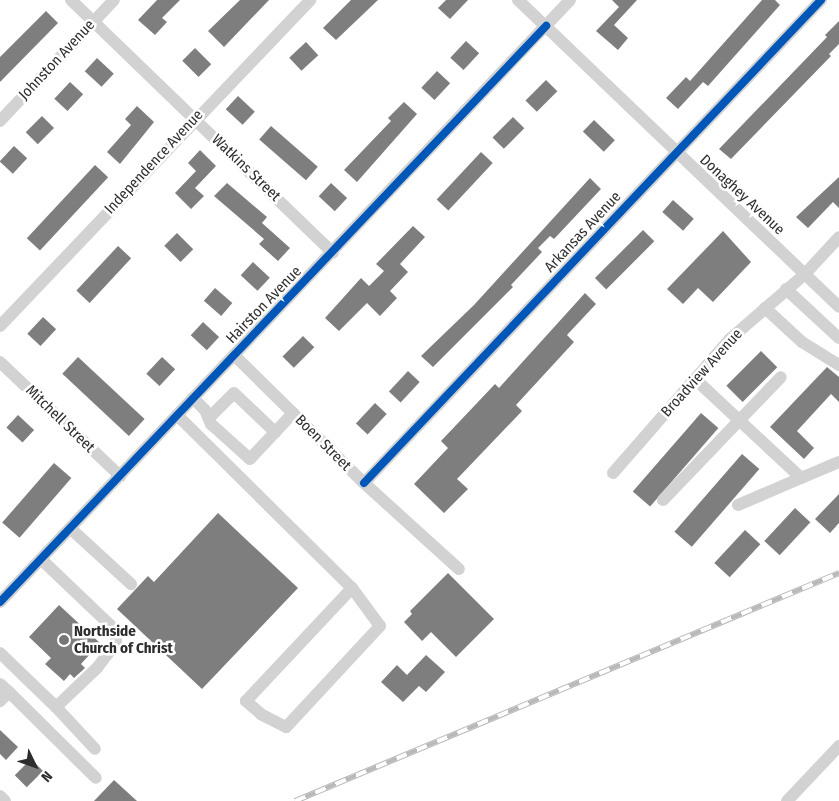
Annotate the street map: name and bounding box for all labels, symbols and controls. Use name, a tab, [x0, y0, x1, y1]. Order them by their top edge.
street label: Johnston Avenue	[15, 16, 99, 104]
street label: Independence Avenue	[101, 106, 207, 218]
street label: Watkins Street	[208, 131, 284, 205]
street label: Donaghey Avenue	[696, 151, 788, 239]
street label: Arkansas Avenue	[541, 188, 625, 276]
street label: Hairston Avenue	[223, 263, 305, 347]
street label: Broadview Avenue	[658, 325, 746, 421]
street label: Mitchell Street	[22, 382, 98, 456]
street label: Boen Street	[291, 411, 355, 475]
place label: Northside Church of Christ	[74, 622, 173, 657]
marker: Northside Church of Christ	[58, 634, 70, 646]
north arrow	[10, 741, 60, 791]
text: N	[37, 768, 56, 785]

